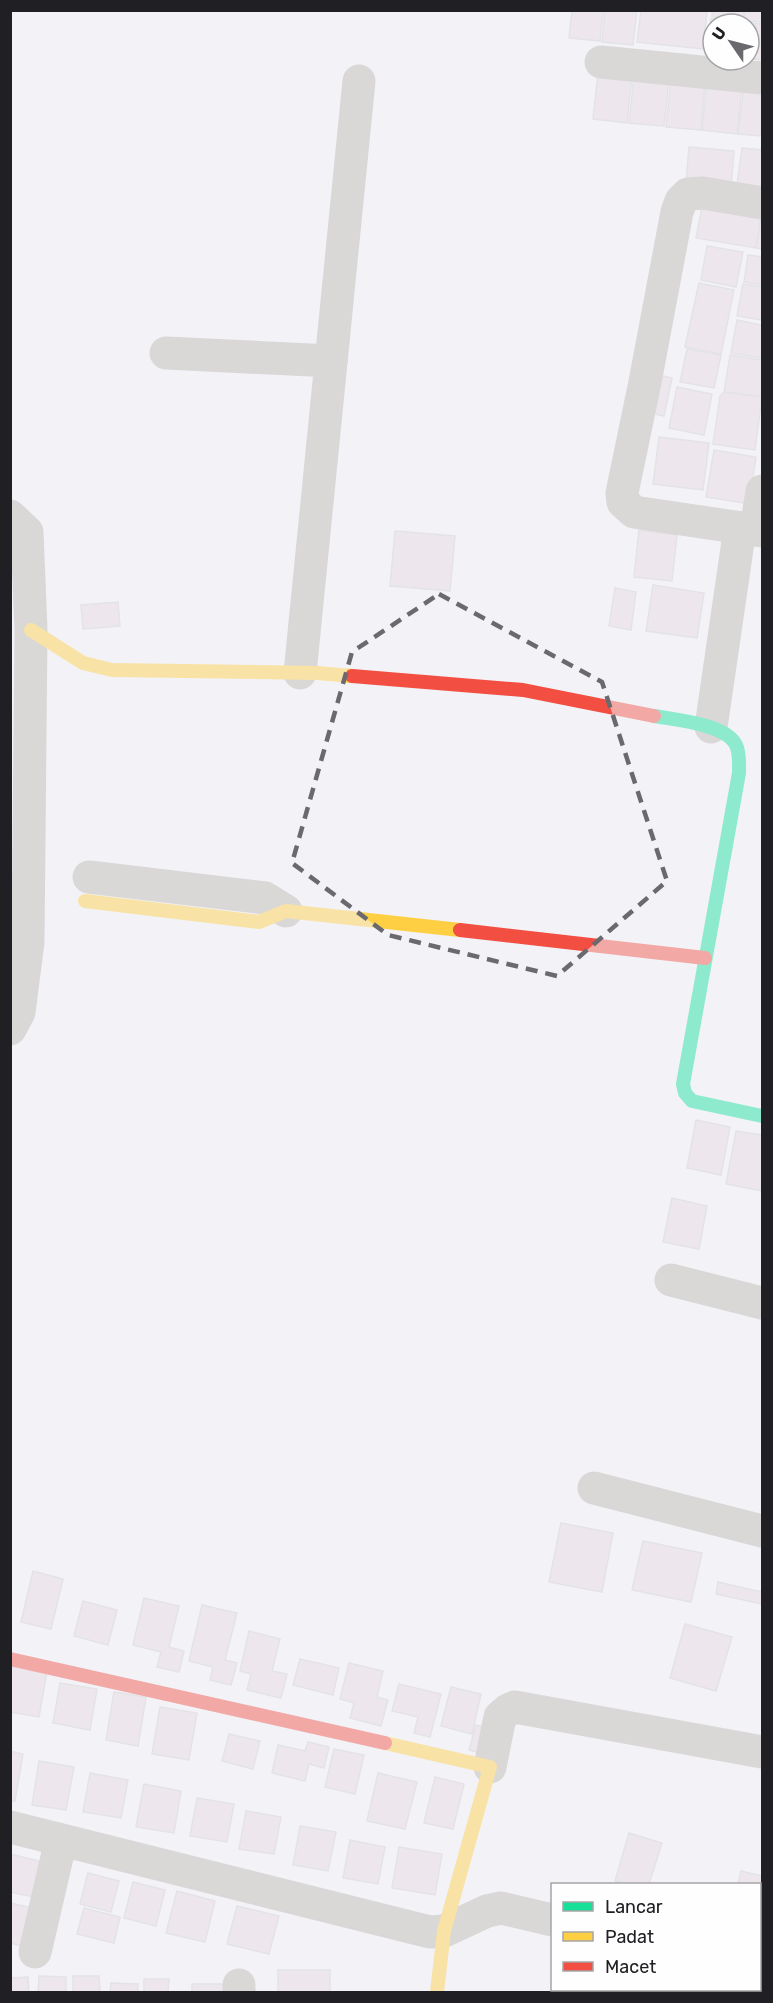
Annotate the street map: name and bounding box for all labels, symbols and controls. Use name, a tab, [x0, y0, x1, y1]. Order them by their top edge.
north arrow	[701, 12, 761, 72]
text: U	[708, 23, 730, 44]
legend	[551, 1883, 761, 1991]
text: Lancar	[605, 1896, 663, 1918]
text: Padat	[605, 1926, 654, 1948]
text: Macet	[605, 1956, 656, 1978]

